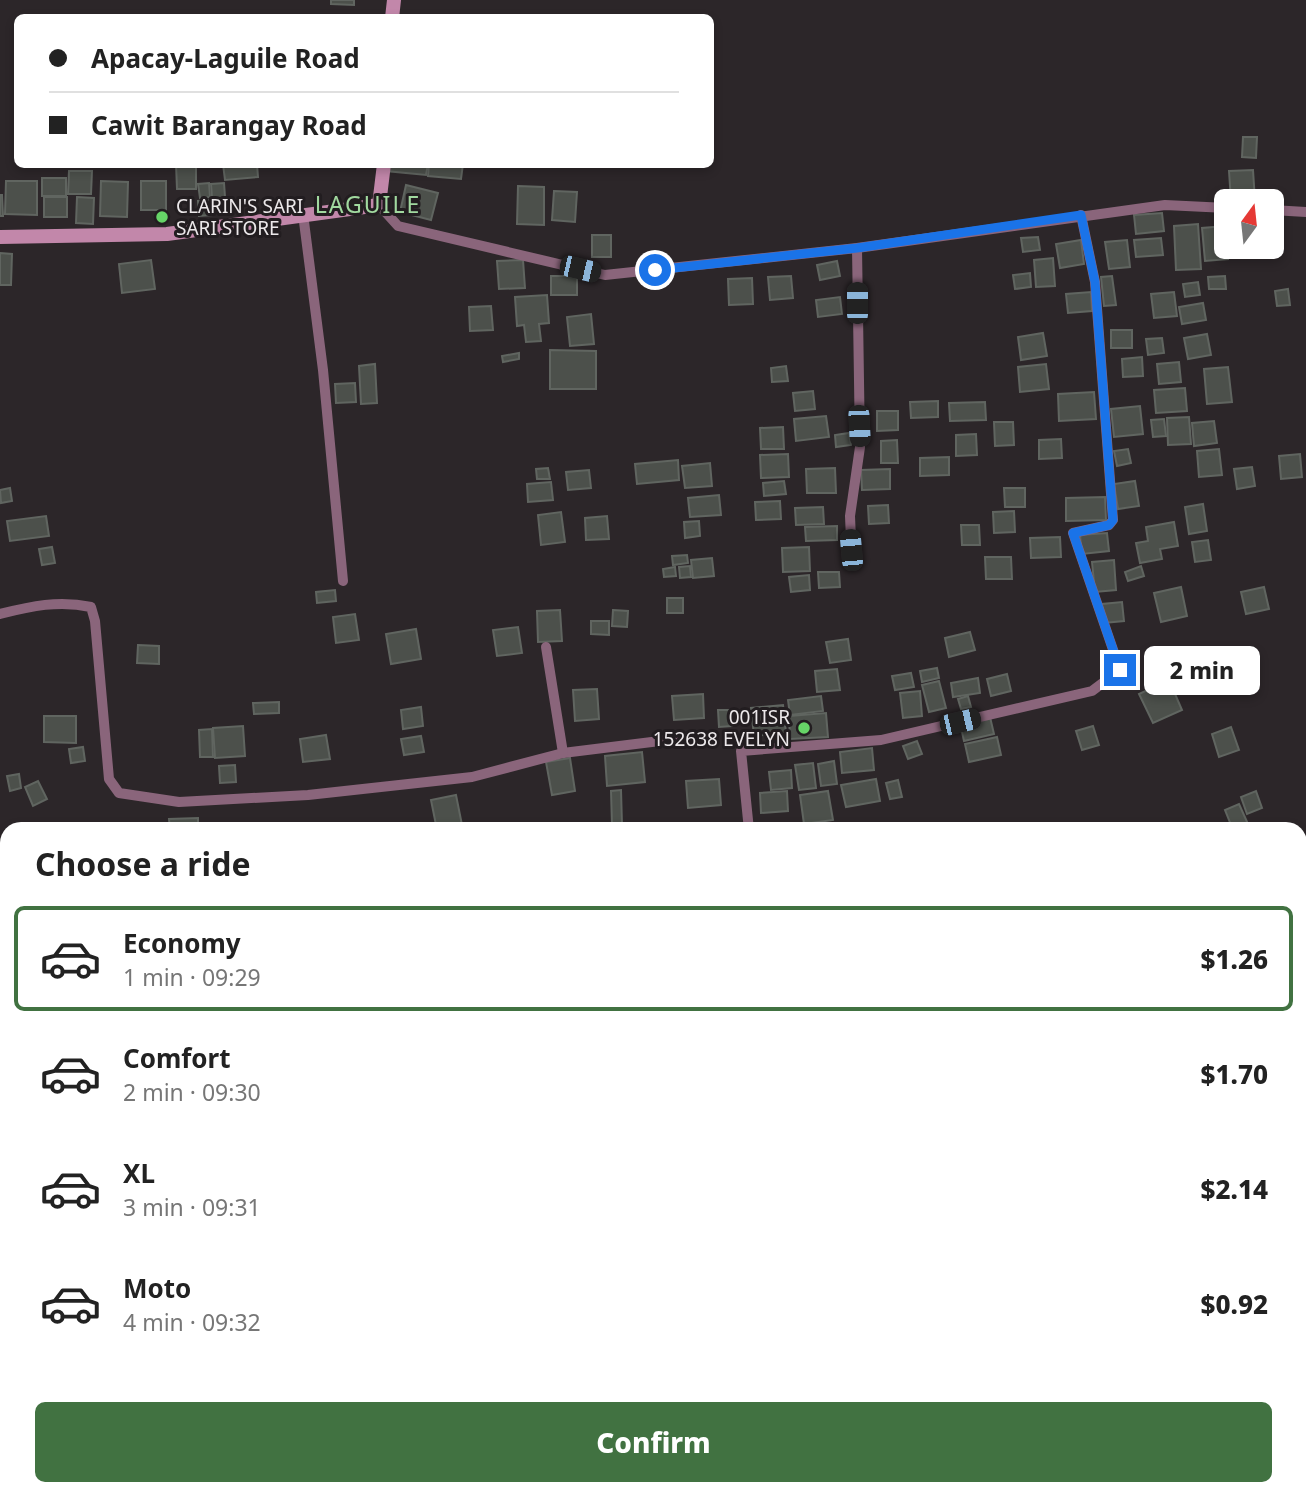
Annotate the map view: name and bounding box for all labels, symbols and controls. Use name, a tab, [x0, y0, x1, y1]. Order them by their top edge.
text: Apacay-Laguile Road	[91, 40, 360, 76]
text: Cawit Barangay Road	[91, 107, 367, 143]
district label: LAGUILE	[315, 188, 421, 220]
north arrow	[1214, 189, 1284, 259]
map controls	[1214, 189, 1284, 259]
place label: CLARIN'S SARI SARI STORE	[176, 193, 303, 241]
marker: CLARIN'S SARI SARI STORE	[154, 209, 170, 225]
car	[558, 254, 603, 284]
route start	[639, 254, 671, 286]
car	[847, 282, 868, 324]
car	[848, 404, 871, 448]
car	[839, 528, 864, 572]
callout: 2 min	[1144, 646, 1260, 694]
route end	[1104, 654, 1136, 686]
text: 2 min	[1170, 654, 1234, 686]
place label: 001ISR 152638 EVELYN	[653, 704, 790, 752]
car	[938, 707, 983, 737]
marker: 001ISR 152638 EVELYN	[796, 720, 812, 736]
text: Choose a ride	[35, 842, 251, 885]
text: Economy	[123, 925, 241, 961]
icon: car	[39, 927, 102, 990]
text: $1.26	[1201, 941, 1268, 977]
text: 1 min · 09:29	[123, 961, 261, 993]
text: Comfort	[123, 1040, 231, 1076]
icon: car	[39, 1042, 102, 1105]
text: $1.70	[1201, 1056, 1268, 1092]
text: 2 min · 09:30	[123, 1076, 261, 1108]
text: XL	[123, 1155, 155, 1191]
icon: car	[39, 1157, 102, 1220]
text: $2.14	[1201, 1171, 1268, 1207]
text: 3 min · 09:31	[123, 1191, 261, 1223]
text: Moto	[123, 1270, 191, 1306]
icon: car	[39, 1272, 102, 1335]
text: $0.92	[1201, 1286, 1268, 1322]
text: 4 min · 09:32	[123, 1306, 261, 1338]
button: Confirm	[35, 1402, 1272, 1482]

